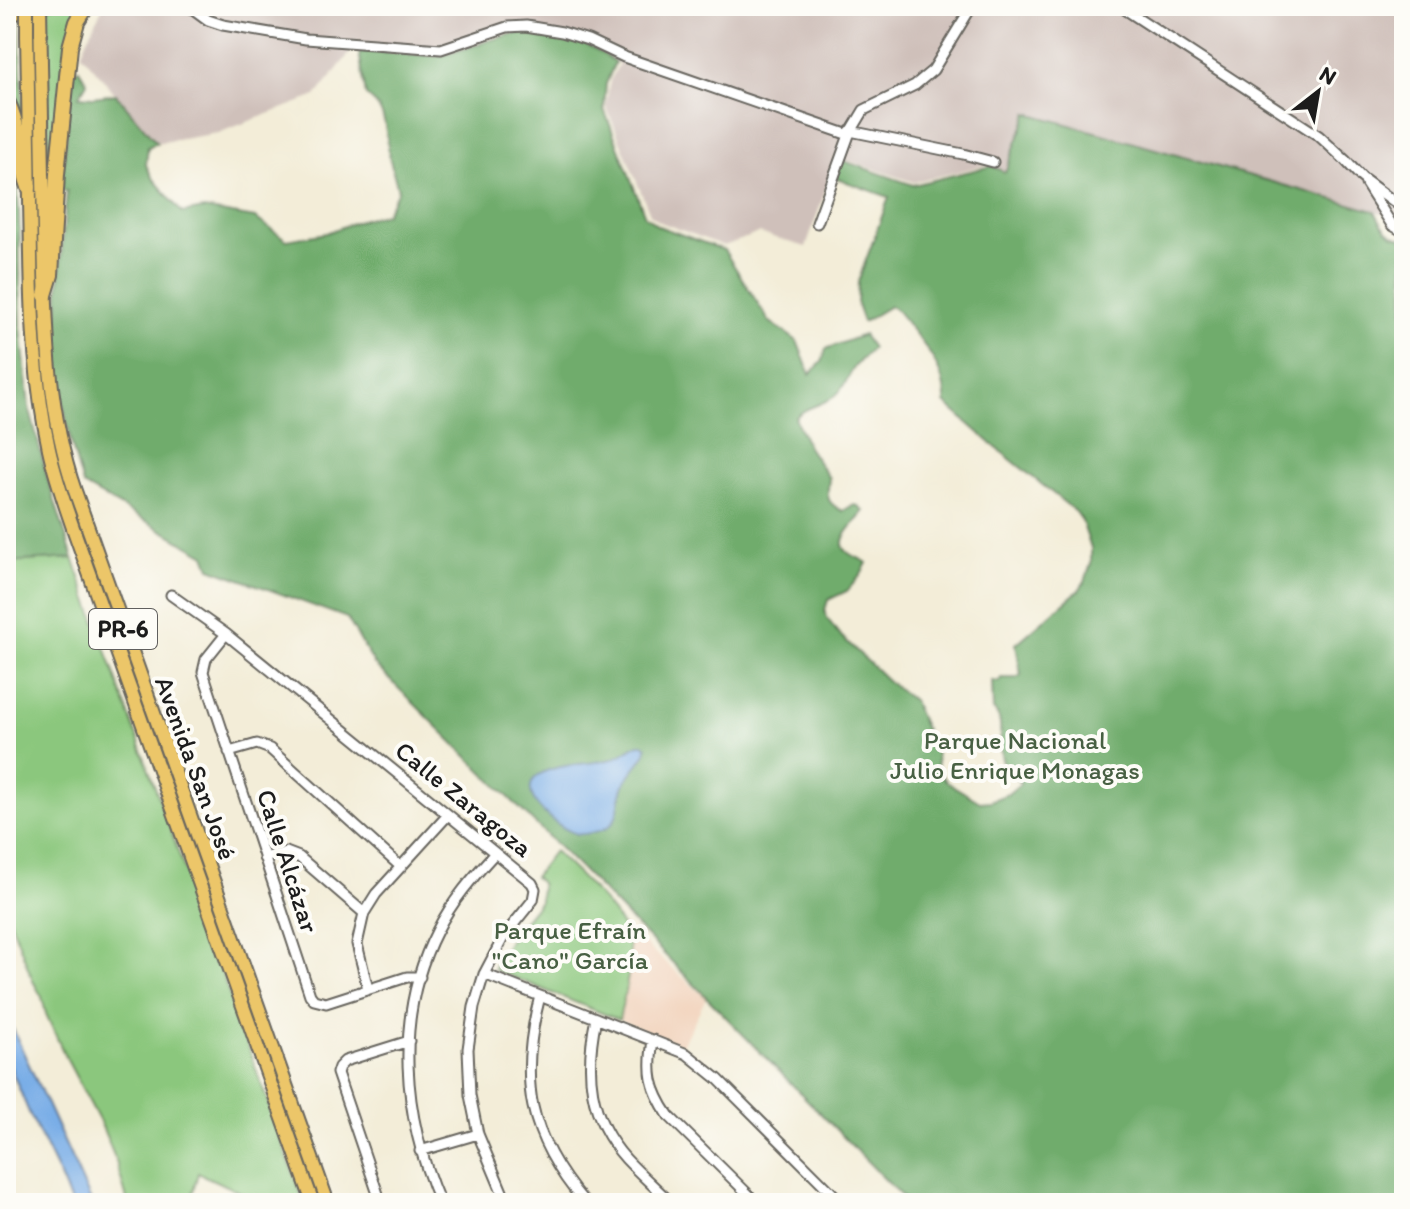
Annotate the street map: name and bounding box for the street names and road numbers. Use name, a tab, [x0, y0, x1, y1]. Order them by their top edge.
road number: PR-6	[89, 609, 157, 649]
street label: Avenida San José	[148, 672, 244, 864]
street label: Calle Zaragoza	[389, 734, 539, 864]
street label: Calle Alcázar	[250, 785, 326, 937]

